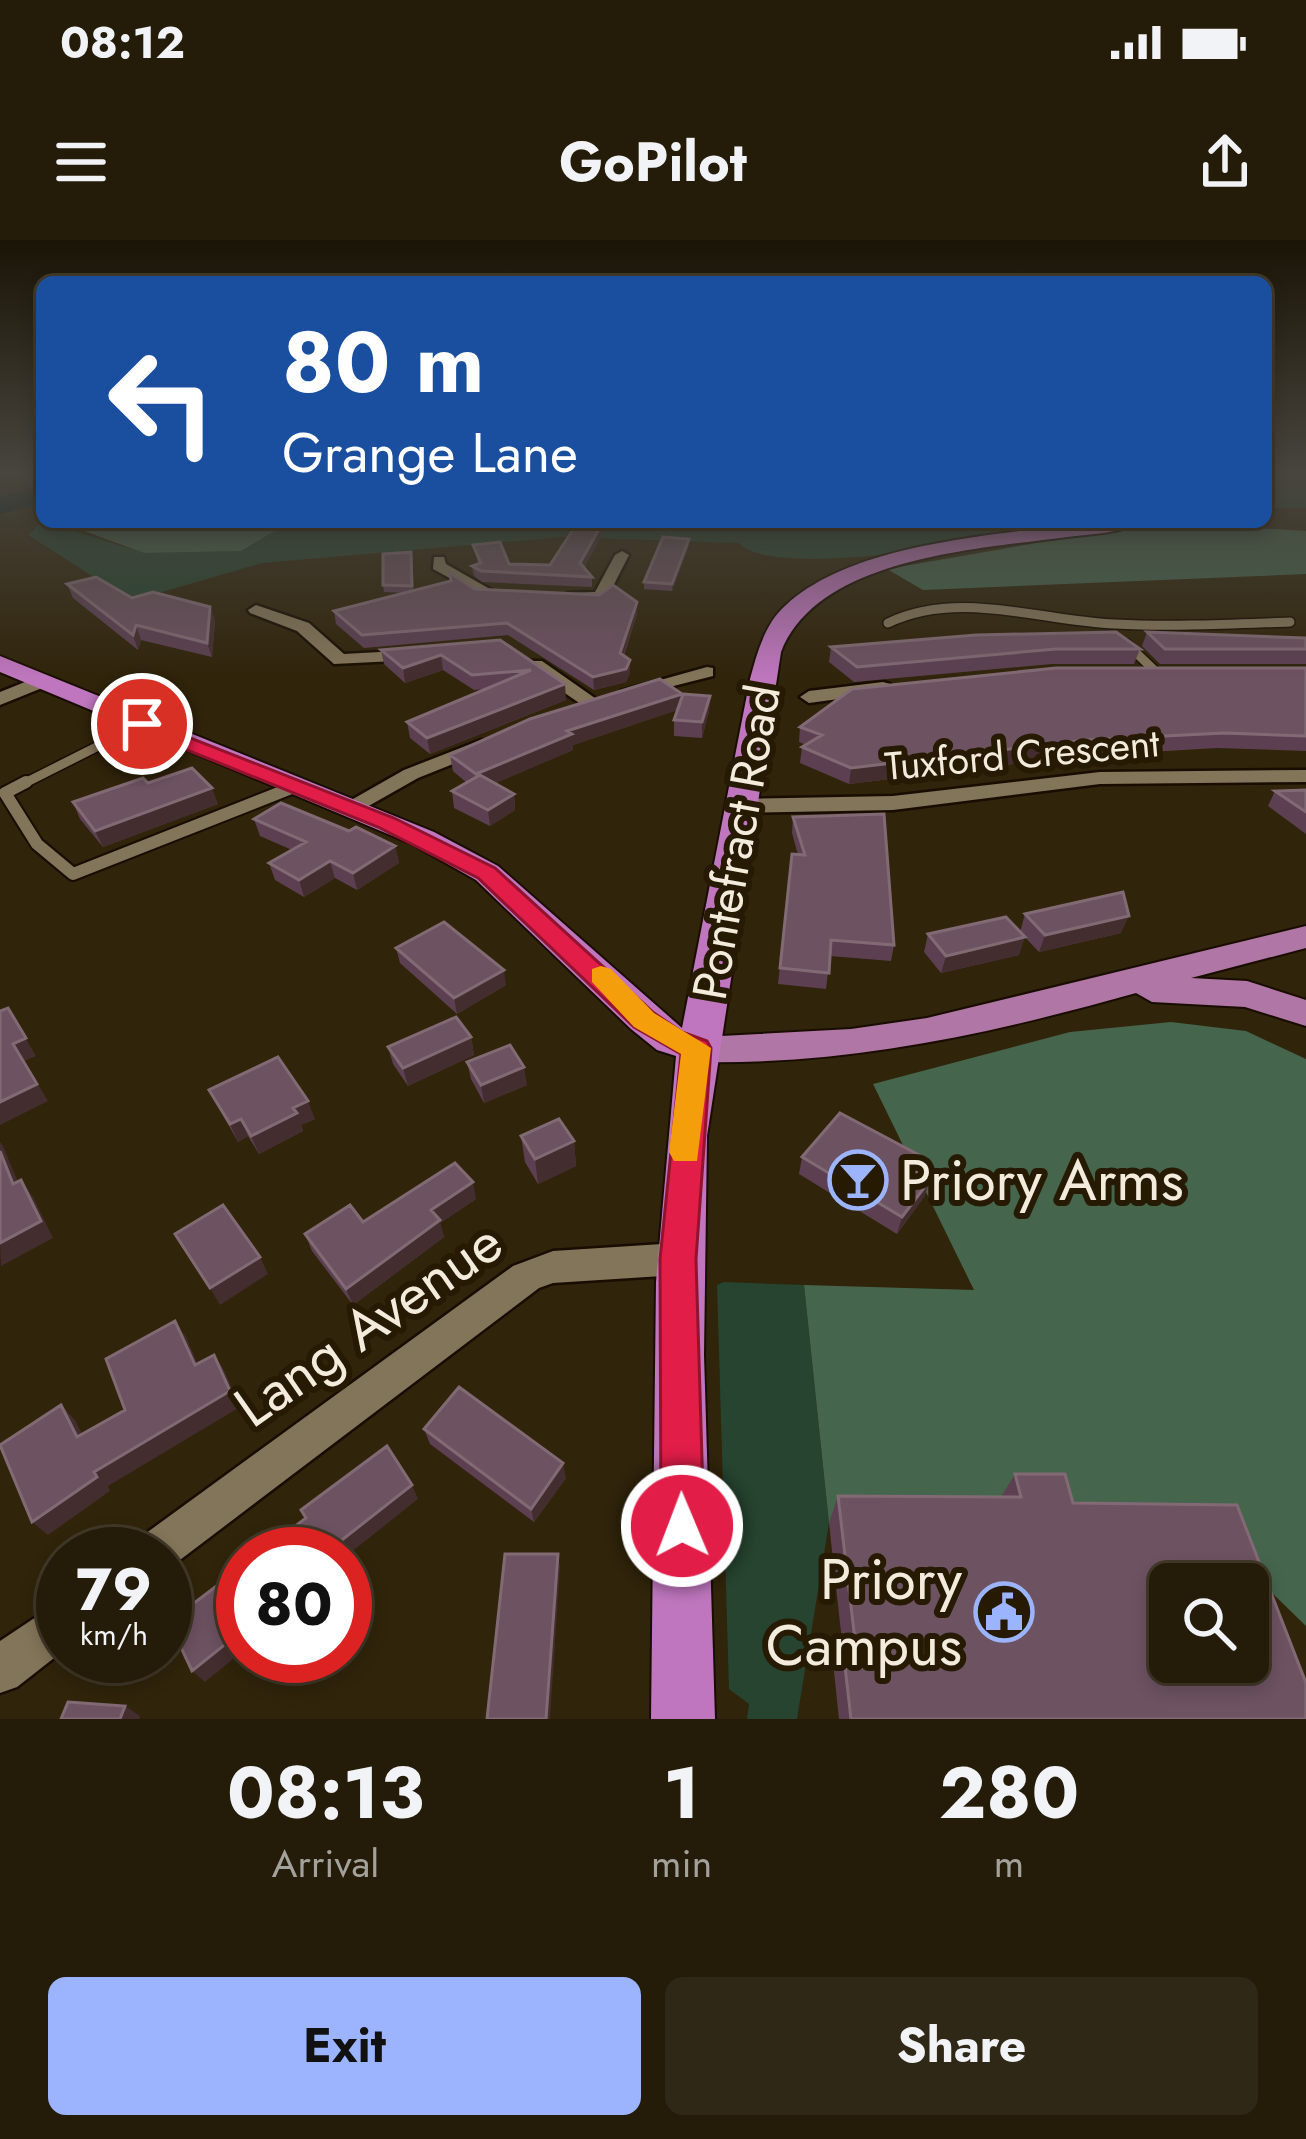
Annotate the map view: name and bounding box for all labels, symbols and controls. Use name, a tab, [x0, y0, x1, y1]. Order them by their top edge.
text: 08:12	[60, 10, 185, 75]
text: GoPilot	[559, 123, 747, 201]
icon: menu	[48, 129, 114, 195]
icon: share	[1192, 129, 1258, 195]
text: 80 m	[282, 302, 484, 424]
icon: left	[84, 324, 240, 480]
text: Grange Lane	[282, 414, 578, 492]
pin	[91, 673, 193, 775]
street label: Pontefract Road	[675, 679, 798, 1005]
icon: arrive	[109, 691, 175, 757]
street label: Tuxford Crescent	[882, 714, 1162, 795]
place label: Priory Arms	[900, 1139, 1184, 1221]
bar icon: Priory Arms	[827, 1149, 889, 1211]
street label: Lang Avenue	[217, 1201, 519, 1447]
position arrow	[619, 1463, 745, 1589]
speed limit sign: 80	[216, 1527, 372, 1683]
place label: Priory Campus	[766, 1538, 963, 1686]
text: 79	[76, 1546, 152, 1633]
map controls	[1149, 1563, 1269, 1683]
button: search	[1149, 1563, 1269, 1683]
public building icon: Priory Campus	[973, 1581, 1035, 1643]
text: km/h	[80, 1613, 148, 1656]
text: 08:13	[227, 1741, 424, 1845]
text: 1	[663, 1741, 700, 1845]
text: 280	[939, 1741, 1079, 1845]
text: Arrival	[272, 1835, 379, 1892]
text: min	[651, 1835, 712, 1892]
text: m	[994, 1835, 1024, 1892]
button: Exit	[48, 1977, 641, 2115]
button: Share	[665, 1977, 1258, 2115]

